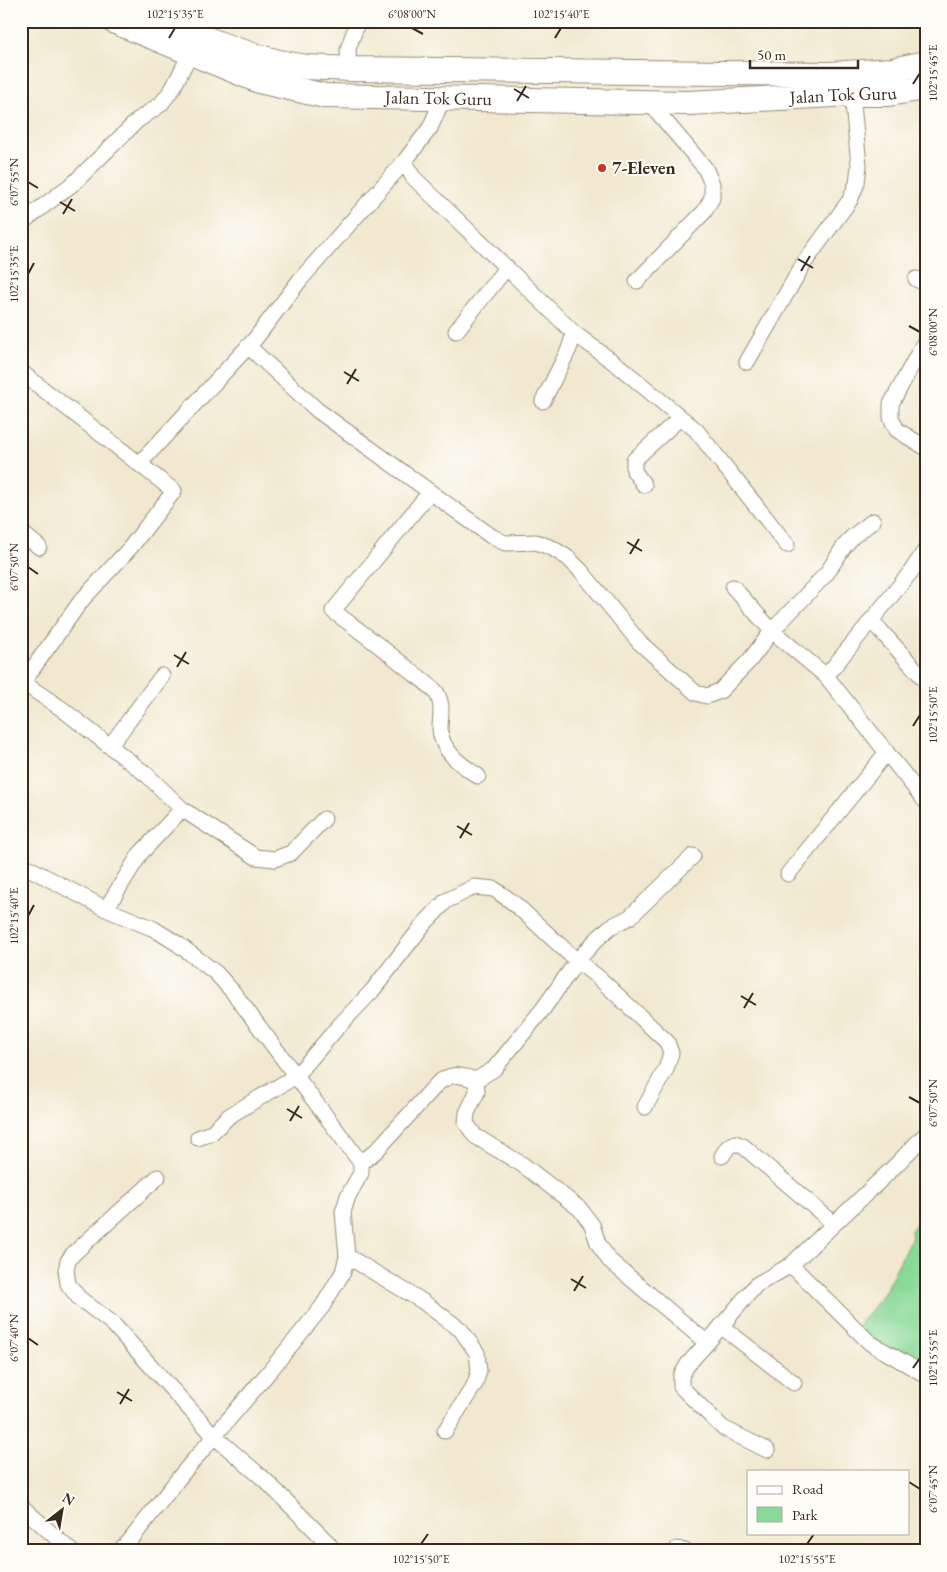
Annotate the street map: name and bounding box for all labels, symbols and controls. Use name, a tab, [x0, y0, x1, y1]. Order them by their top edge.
text: 102°15'35"E	[147, 6, 204, 22]
text: 6°08'00"N	[388, 6, 437, 22]
text: 102°15'40"E	[533, 6, 590, 22]
scale bar	[750, 38, 857, 70]
text: 102°15'45"E	[925, 44, 941, 101]
text: 50 m	[757, 45, 786, 64]
street label: Jalan Tok Guru	[787, 81, 899, 109]
street label: Jalan Tok Guru	[383, 85, 493, 110]
place label: 7-Eleven	[612, 156, 676, 179]
text: 6°07'55"N	[6, 157, 22, 206]
marker: 7-Eleven	[596, 162, 608, 174]
text: 102°15'35"E	[6, 245, 22, 302]
text: 6°08'00"N	[925, 307, 941, 356]
text: 6°07'50"N	[6, 542, 22, 591]
text: 102°15'50"E	[925, 686, 941, 743]
text: 102°15'40"E	[6, 887, 22, 944]
text: 6°07'50"N	[925, 1078, 941, 1127]
text: 6°07'40"N	[6, 1313, 22, 1362]
text: 102°15'55"E	[925, 1329, 941, 1386]
text: 6°07'45"N	[925, 1464, 941, 1513]
legend	[747, 1470, 910, 1534]
text: Road	[792, 1479, 824, 1498]
north arrow	[38, 1484, 88, 1534]
text: N	[59, 1488, 79, 1510]
text: Park	[792, 1505, 819, 1524]
text: 102°15'50"E	[393, 1551, 450, 1567]
text: 102°15'55"E	[779, 1551, 836, 1567]

